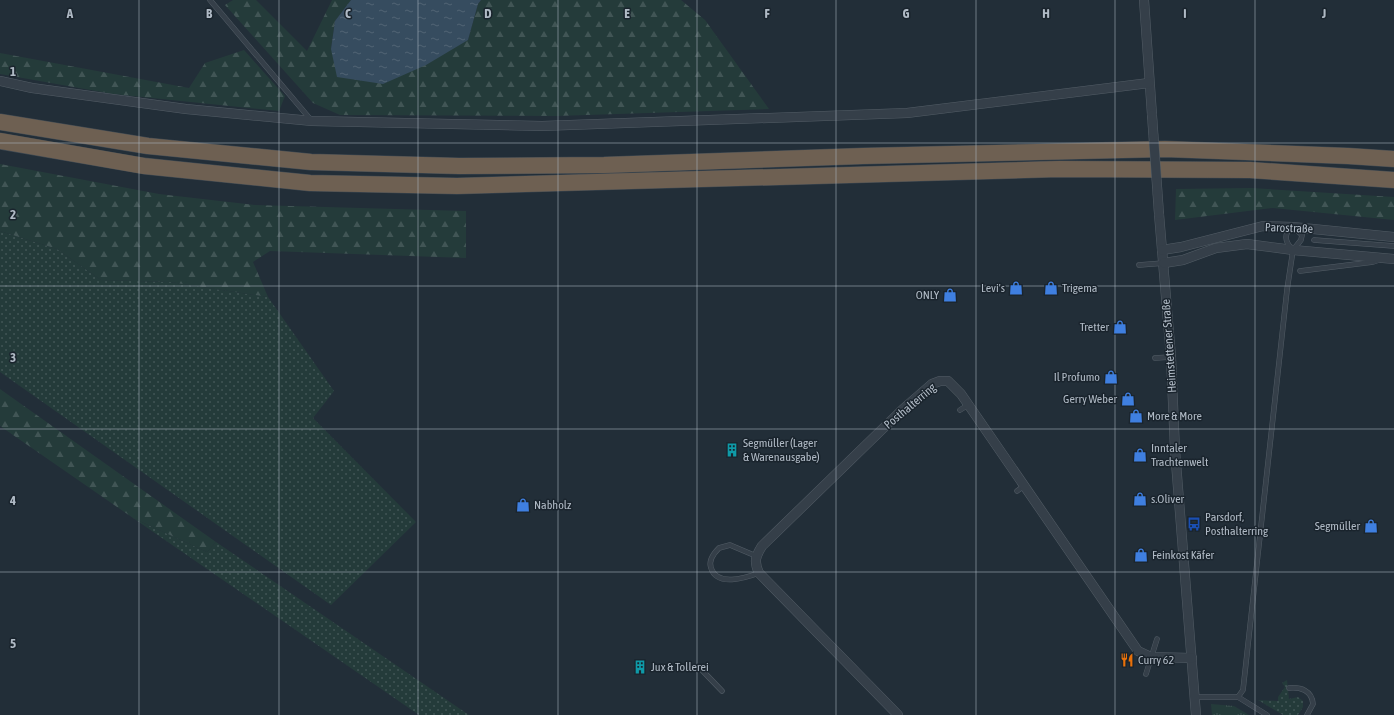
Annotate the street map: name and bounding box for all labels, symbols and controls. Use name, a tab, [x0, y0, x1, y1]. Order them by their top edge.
text: A	[66, 6, 74, 21]
text: B	[206, 6, 213, 21]
text: C	[345, 6, 351, 21]
text: D	[484, 6, 492, 21]
text: E	[624, 6, 630, 21]
text: F	[764, 6, 770, 21]
text: G	[903, 6, 910, 21]
text: H	[1042, 6, 1050, 21]
text: I	[1183, 6, 1187, 21]
text: J	[1321, 6, 1326, 21]
text: 1	[10, 64, 16, 79]
text: 2	[10, 207, 16, 222]
street label: Parostraße	[1265, 220, 1313, 236]
shop icon: Levi's	[1008, 280, 1024, 296]
shop icon: Trigema	[1043, 280, 1059, 296]
place label: Levi's	[981, 281, 1005, 295]
place label: Trigema	[1062, 281, 1097, 295]
shop icon: ONLY	[942, 287, 958, 303]
place label: ONLY	[916, 288, 940, 302]
street label: Heimstettener Straße	[1159, 299, 1179, 393]
shop icon: Tretter	[1112, 319, 1128, 335]
place label: Tretter	[1080, 320, 1109, 334]
text: 3	[10, 350, 16, 365]
shop icon: Il Profumo	[1103, 369, 1119, 385]
place label: Il Profumo	[1054, 370, 1100, 384]
street label: Posthalterring	[881, 380, 939, 432]
shop icon: Gerry Weber	[1120, 391, 1136, 407]
place label: Gerry Weber	[1063, 392, 1117, 406]
shop icon: More & More	[1128, 408, 1144, 424]
place label: More & More	[1147, 409, 1202, 423]
place label: Segmüller (Lager & Warenausgabe)	[743, 436, 820, 464]
place label: Inntaler Trachtenwelt	[1151, 441, 1209, 469]
building icon: Segmüller (Lager & Warenausgabe)	[724, 442, 740, 458]
shop icon: Inntaler Trachtenwelt	[1132, 447, 1148, 463]
shop icon: s.Oliver	[1132, 491, 1148, 507]
place label: s.Oliver	[1151, 492, 1185, 506]
text: 4	[9, 493, 16, 508]
shop icon: Nabholz	[515, 497, 531, 513]
place label: Nabholz	[534, 498, 572, 512]
place label: Parsdorf, Posthalterring	[1205, 510, 1269, 538]
bus stop icon: Parsdorf, Posthalterring	[1186, 516, 1202, 532]
shop icon: Segmüller	[1363, 518, 1379, 534]
place label: Segmüller	[1315, 519, 1360, 533]
shop icon: Feinkost Käfer	[1133, 547, 1149, 563]
place label: Feinkost Käfer	[1152, 548, 1215, 562]
text: 5	[10, 636, 16, 651]
restaurant icon: Curry 62	[1119, 652, 1135, 668]
place label: Curry 62	[1138, 653, 1174, 667]
building icon: Jux & Tollerei	[632, 659, 648, 675]
place label: Jux & Tollerei	[651, 660, 709, 674]

